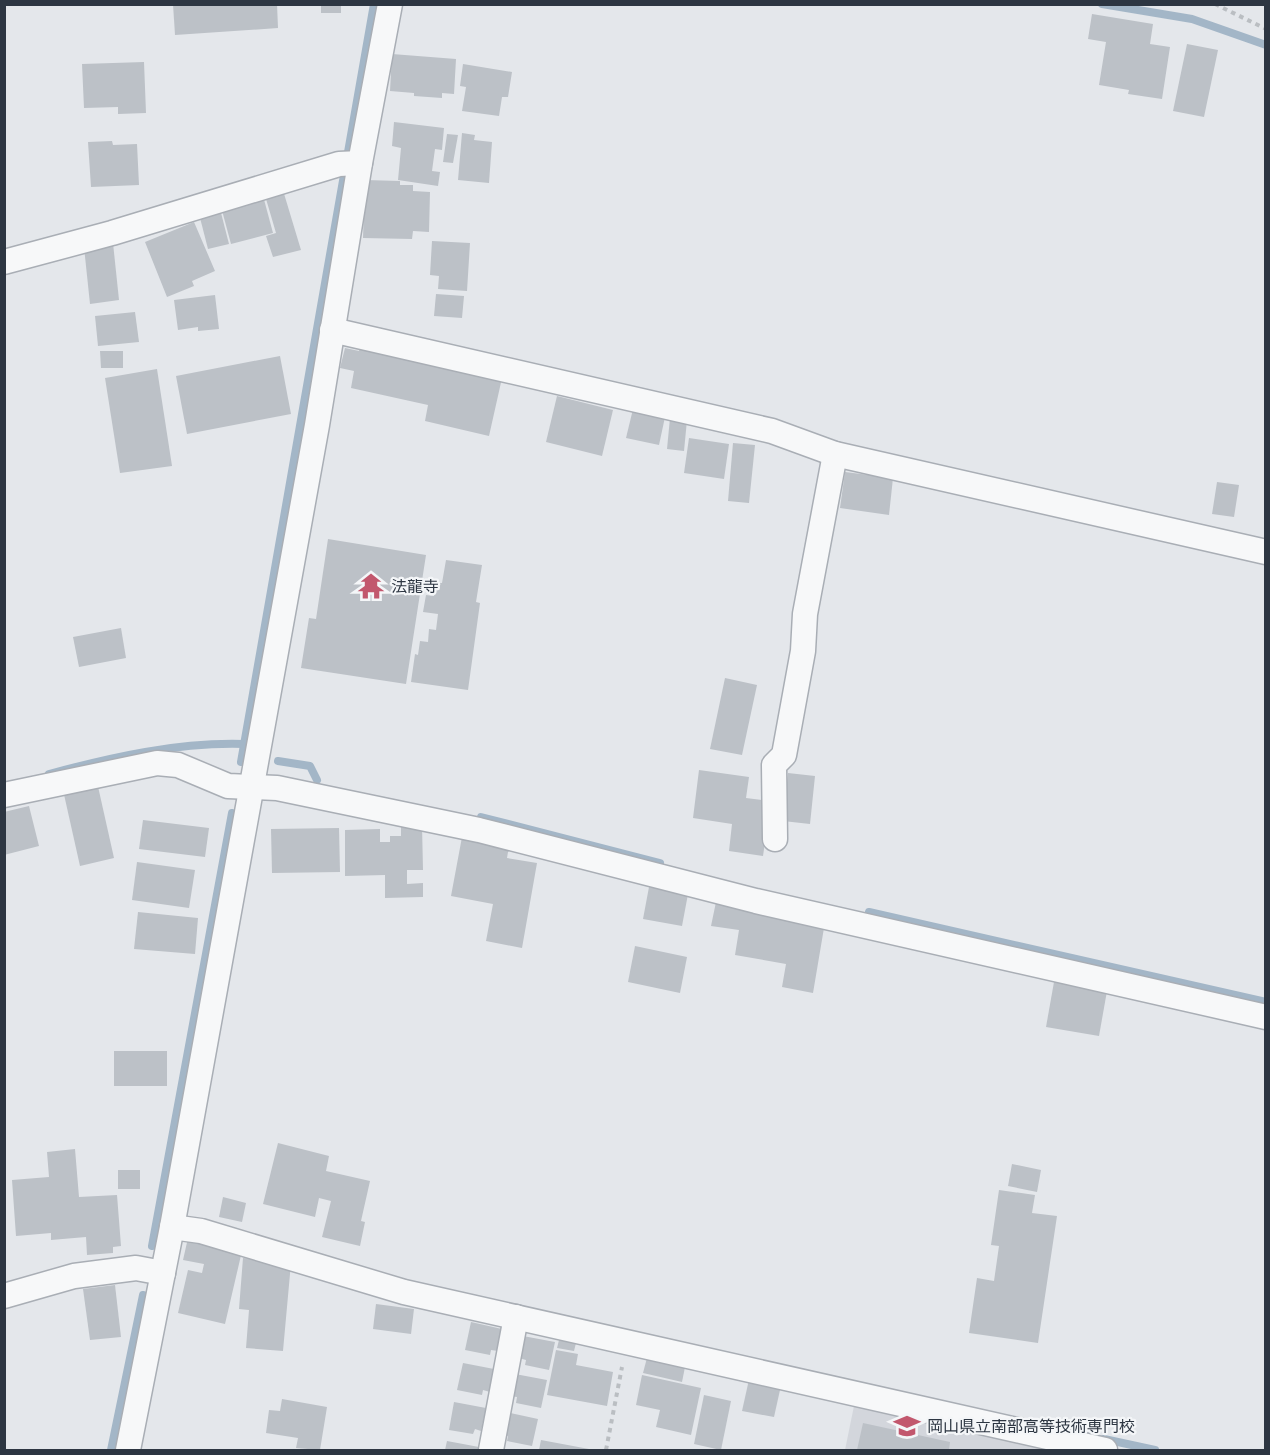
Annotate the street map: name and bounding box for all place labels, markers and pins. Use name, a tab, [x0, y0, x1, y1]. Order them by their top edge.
temple icon: 法龍寺	[356, 571, 386, 601]
place label: 法龍寺	[391, 576, 439, 596]
school or university icon: 岡山県立南部高等技術専門校	[892, 1411, 922, 1441]
place label: 岡山県立南部高等技術専門校	[927, 1416, 1135, 1436]

